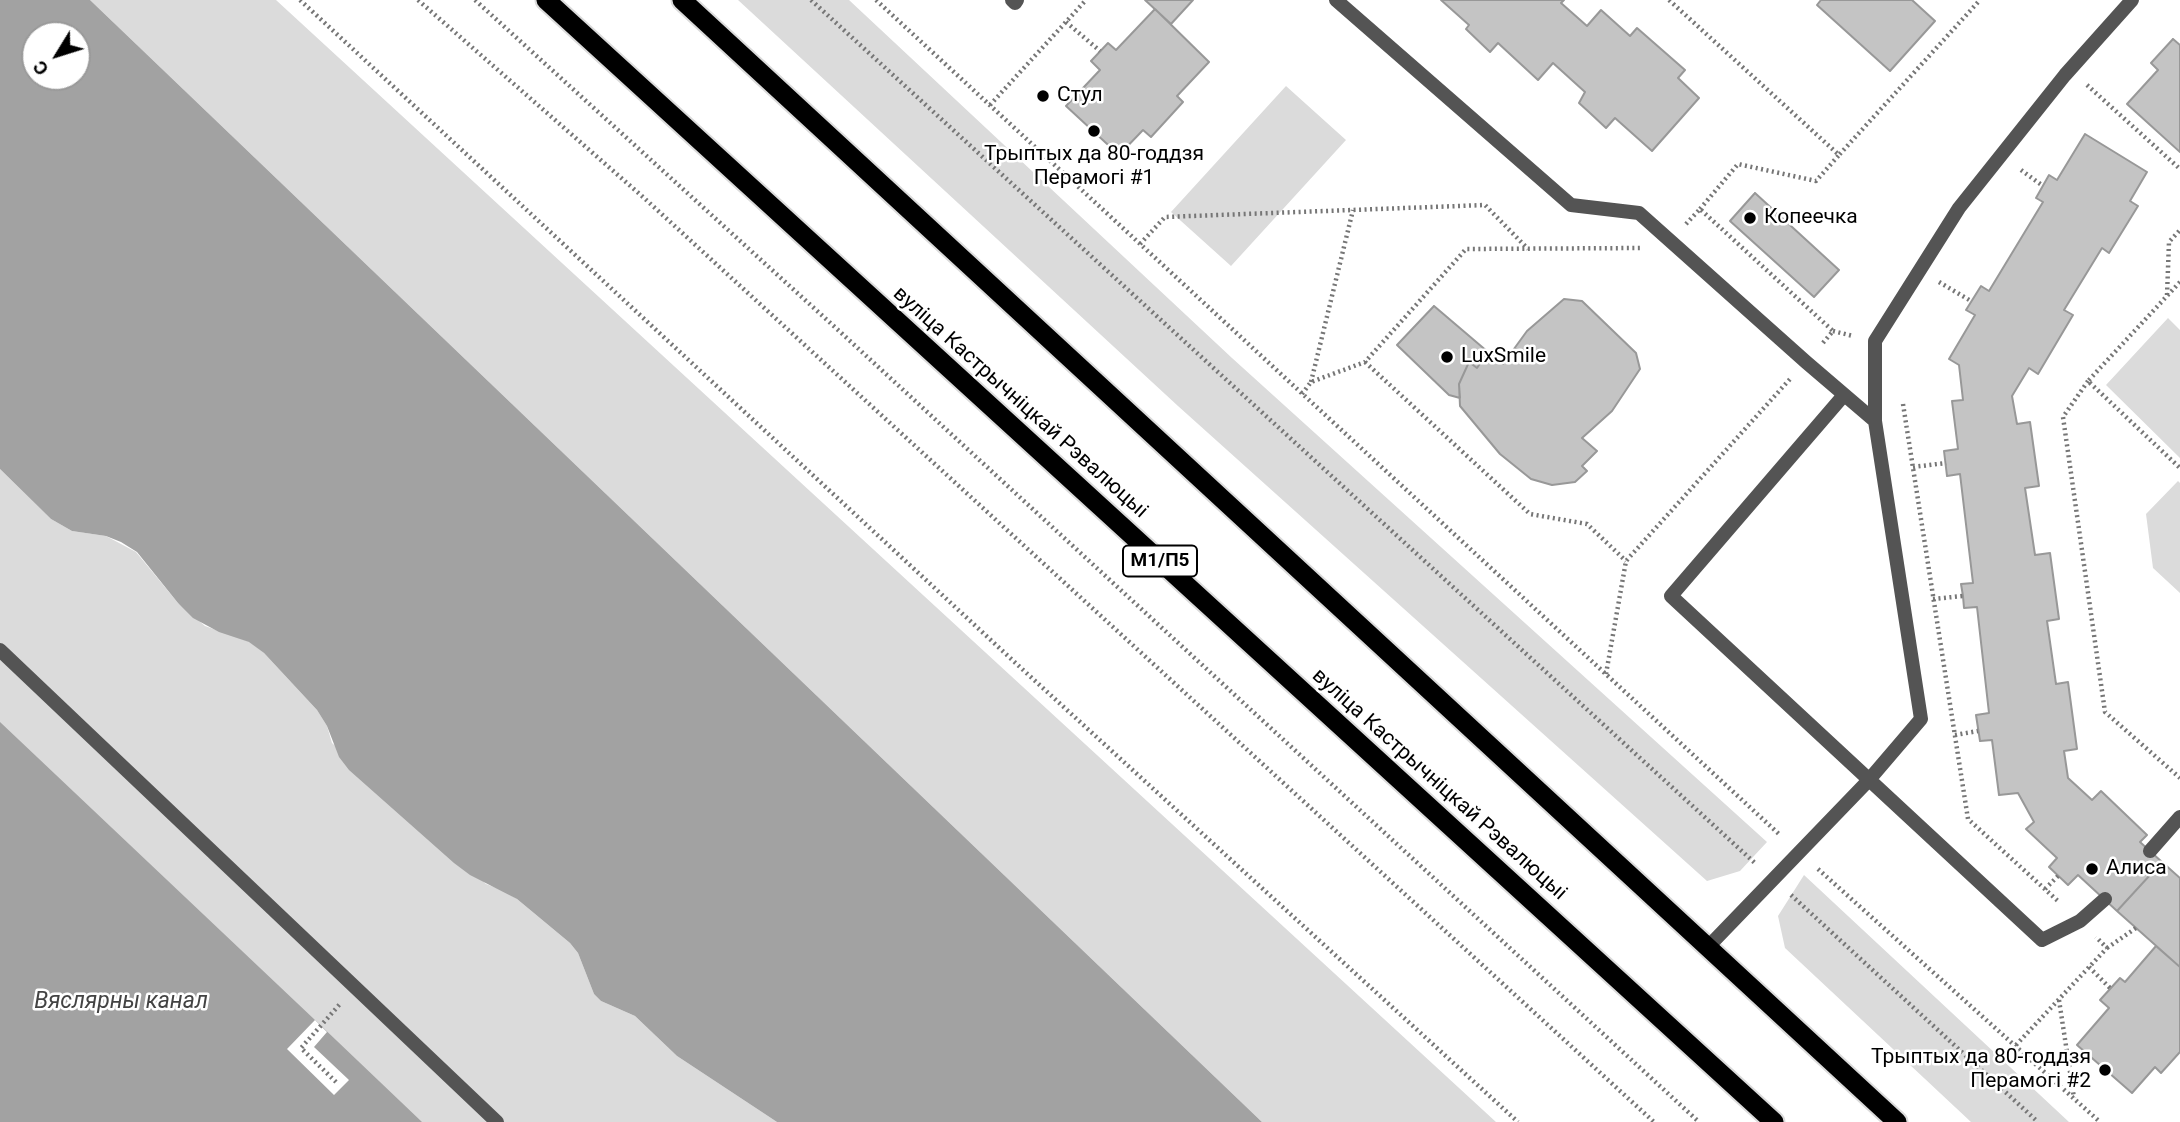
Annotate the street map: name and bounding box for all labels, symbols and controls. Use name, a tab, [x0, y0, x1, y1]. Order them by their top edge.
north arrow	[21, 21, 91, 91]
text: С	[28, 56, 54, 80]
place label: Стул	[1057, 83, 1103, 109]
marker: Стул	[1035, 88, 1051, 104]
marker: Трыптых да 80-годдзя Перамогі #1	[1086, 123, 1102, 139]
place label: Трыптых да 80-годдзя Перамогі #1	[984, 142, 1204, 192]
place label: Копеечка	[1764, 205, 1858, 231]
marker: Копеечка	[1742, 210, 1758, 226]
street label: вуліца Кастрычніцкай Рэвалюцыі	[887, 282, 1153, 524]
place label: LuxSmile	[1461, 344, 1546, 370]
marker: LuxSmile	[1439, 349, 1455, 365]
road number: М1/П5	[1123, 546, 1197, 576]
street label: вуліца Кастрычніцкай Рэвалюцыі	[1306, 664, 1572, 906]
place label: Алиса	[2106, 856, 2167, 882]
marker: Алиса	[2084, 861, 2100, 877]
water label: Вяслярны канал	[34, 988, 208, 1016]
place label: Трыптых да 80-годдзя Перамогі #2	[1871, 1045, 2091, 1095]
marker: Трыптых да 80-годдзя Перамогі #2	[2097, 1062, 2113, 1078]

